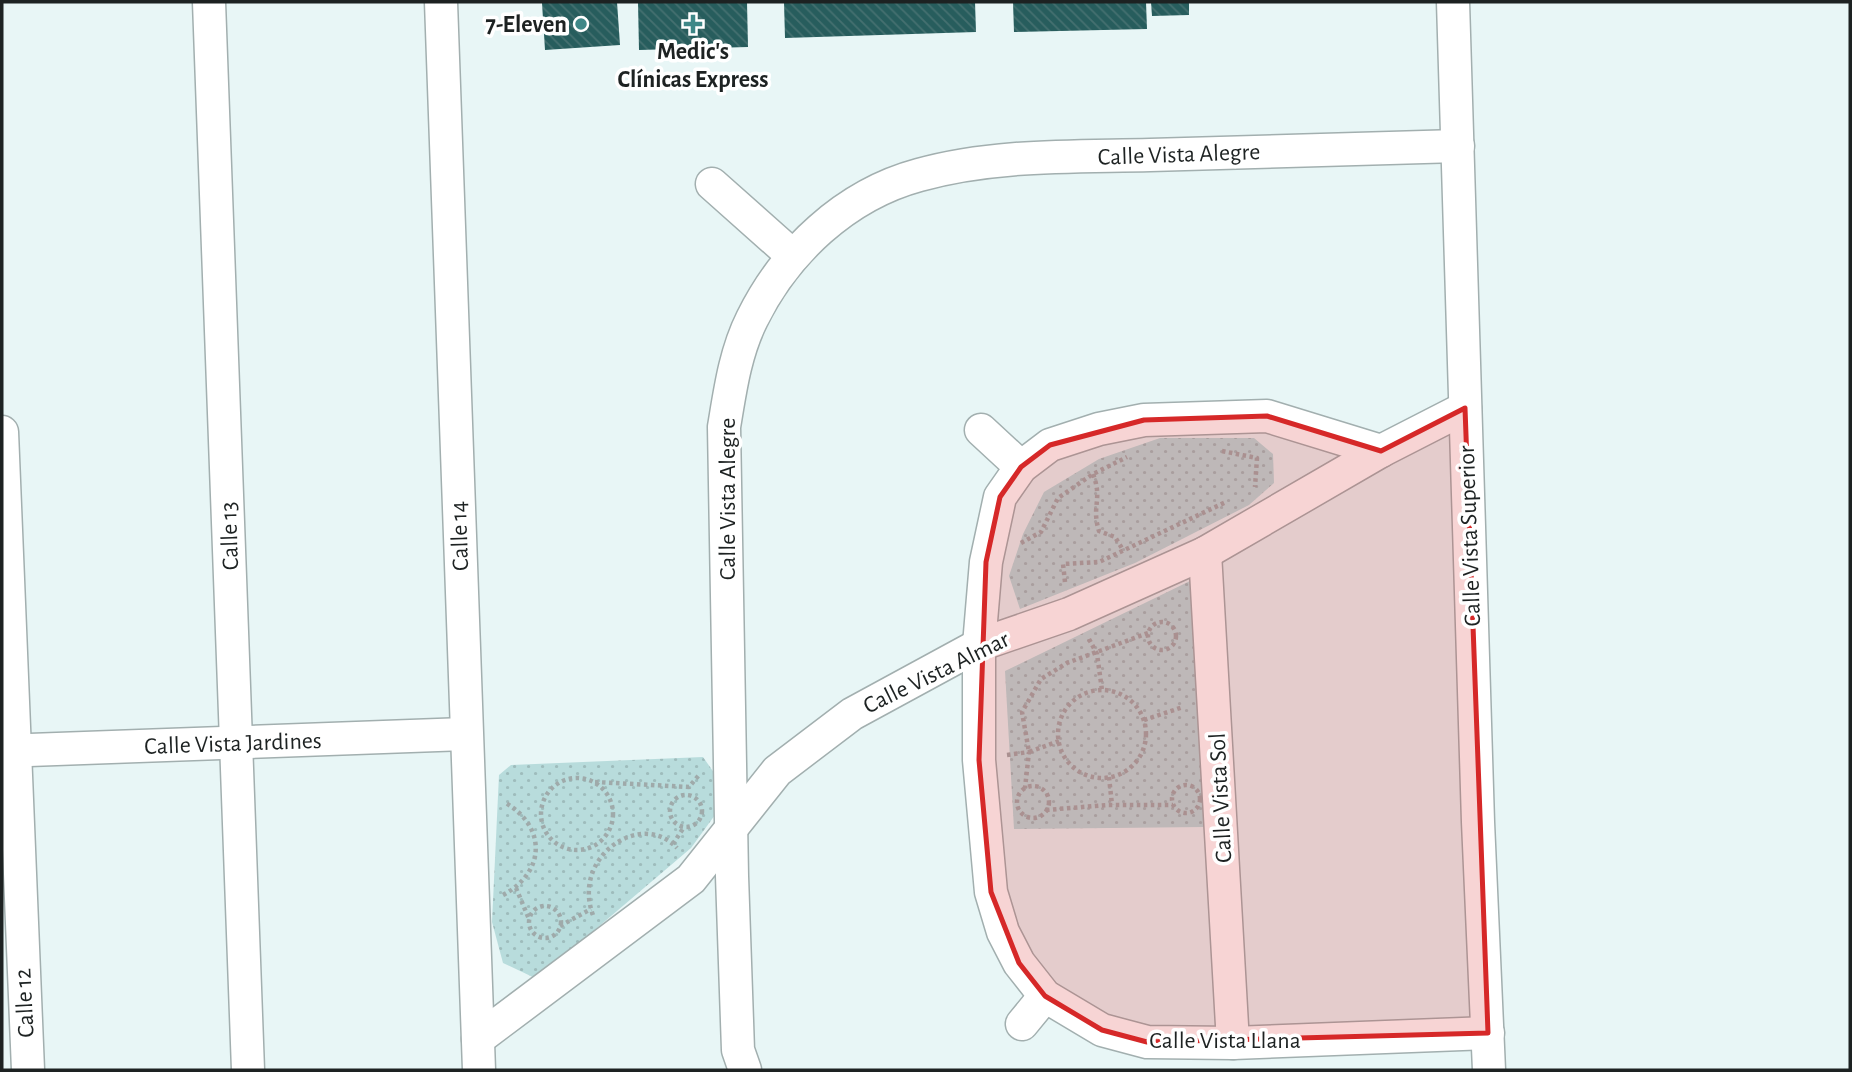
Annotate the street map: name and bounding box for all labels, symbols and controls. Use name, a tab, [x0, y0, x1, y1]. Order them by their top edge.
place label: 7-Eleven	[486, 13, 567, 37]
marker: Medic's Clínicas Express	[683, 14, 703, 34]
marker: 7-Eleven	[573, 16, 589, 32]
place label: Medic's Clínicas Express	[617, 40, 769, 92]
street label: Calle Vista Alegre	[1097, 140, 1261, 170]
street label: Calle Vista Alegre	[716, 418, 740, 580]
street label: Calle Vista Superior	[1455, 445, 1485, 627]
street label: Calle 14	[447, 500, 473, 571]
street label: Calle 13	[217, 501, 243, 571]
street label: Calle Vista Almar	[860, 627, 1013, 719]
street label: Calle Vista Jardines	[144, 729, 322, 759]
street label: Calle Vista Sol	[1206, 732, 1236, 863]
street label: Calle 12	[11, 967, 39, 1038]
street label: Calle Vista Llana	[1149, 1029, 1301, 1053]

